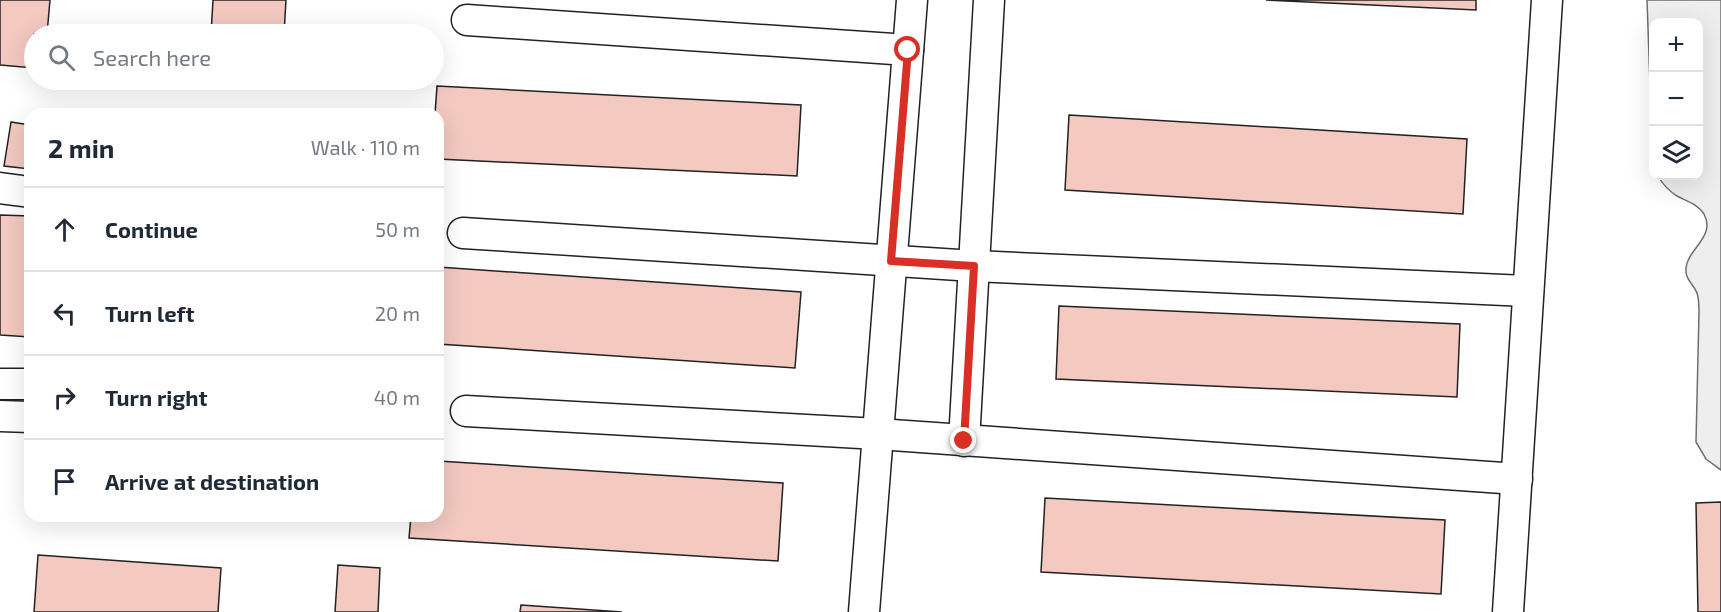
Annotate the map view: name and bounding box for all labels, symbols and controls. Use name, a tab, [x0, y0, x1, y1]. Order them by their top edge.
map controls	[1649, 18, 1703, 180]
button: +	[1649, 18, 1703, 72]
search box	[24, 24, 444, 90]
route start	[894, 36, 920, 62]
icon: search	[45, 41, 78, 74]
text: Search here	[93, 44, 211, 70]
button: −	[1649, 72, 1703, 126]
button: layers	[1649, 126, 1703, 180]
text: 2 min	[48, 132, 114, 163]
text: Walk · 110 m	[311, 135, 420, 159]
icon: ahead	[48, 213, 81, 246]
text: Continue	[105, 216, 198, 242]
text: 50 m	[375, 217, 420, 241]
icon: left	[48, 297, 81, 330]
text: Turn left	[105, 300, 194, 326]
text: 20 m	[375, 301, 420, 325]
icon: right	[48, 381, 81, 414]
text: Turn right	[105, 384, 207, 410]
text: 40 m	[374, 385, 420, 409]
route end	[950, 427, 976, 453]
icon: arrive	[48, 465, 81, 498]
text: Arrive at destination	[105, 468, 319, 494]

